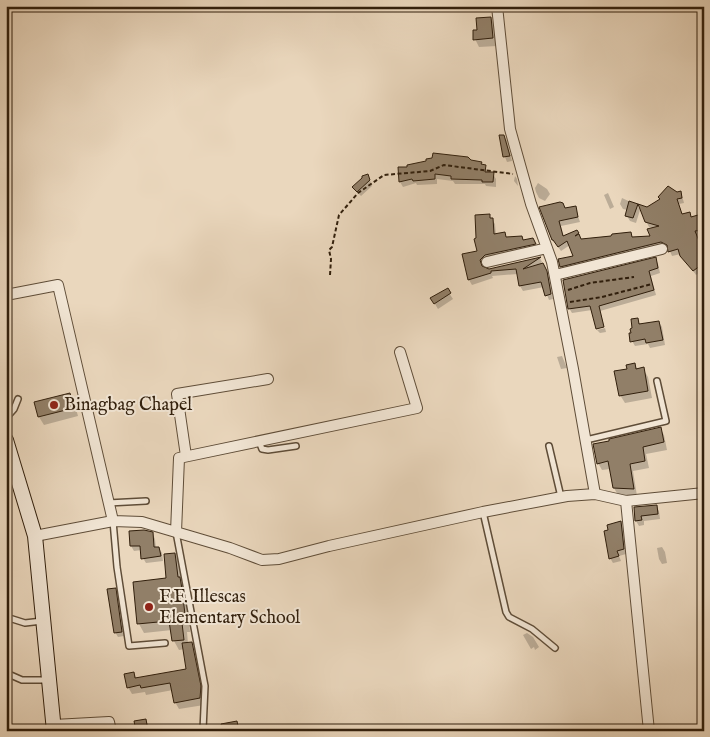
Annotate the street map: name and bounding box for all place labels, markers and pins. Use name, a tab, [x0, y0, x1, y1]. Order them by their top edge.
place label: Binagbag Chapel	[64, 394, 192, 417]
marker: Binagbag Chapel	[48, 399, 60, 411]
place label: F.F. Illescas Elementary School	[159, 586, 300, 630]
marker: F.F. Illescas Elementary School	[143, 601, 155, 613]

